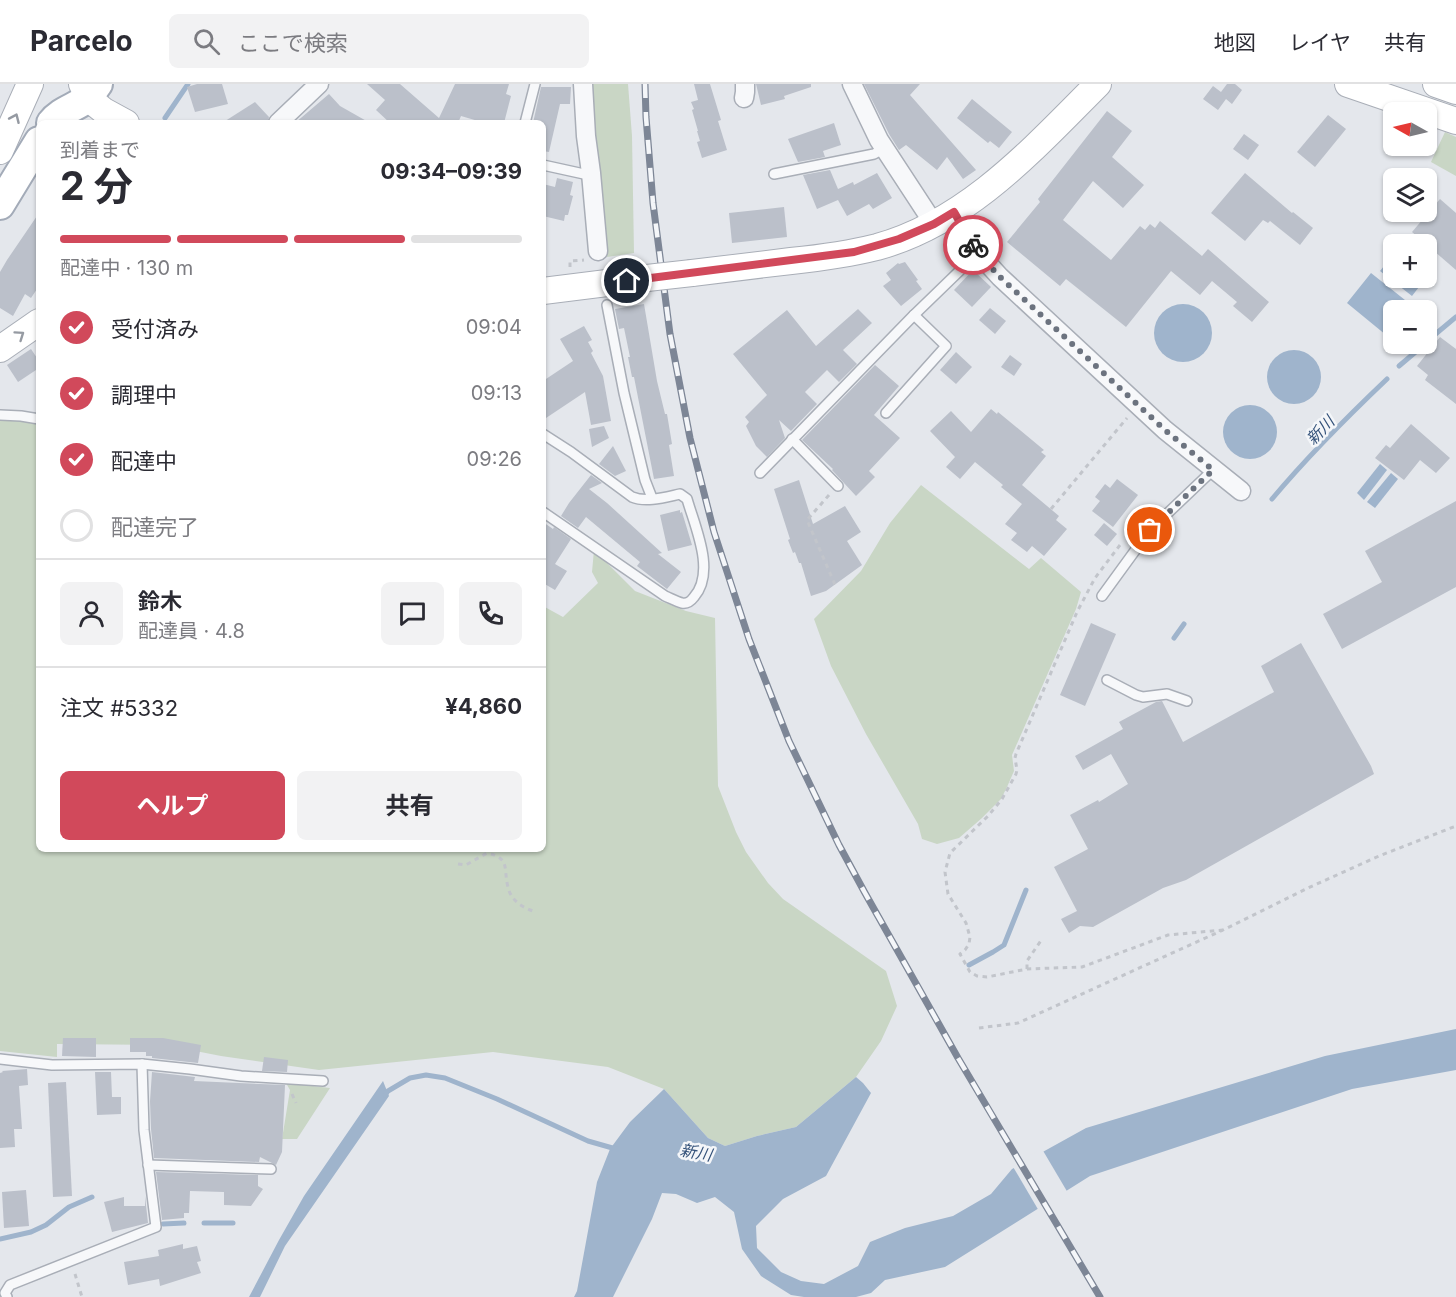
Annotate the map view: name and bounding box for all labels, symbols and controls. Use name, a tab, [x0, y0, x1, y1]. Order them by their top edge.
search box	[169, 14, 589, 68]
text: Parcelo	[30, 24, 133, 58]
icon: search	[190, 25, 223, 58]
text: ここで検索	[238, 30, 348, 56]
text: 地図	[1214, 30, 1256, 55]
text: レイヤ	[1289, 30, 1351, 55]
text: 共有	[1384, 30, 1426, 55]
north arrow	[1383, 102, 1437, 156]
map controls	[1383, 102, 1437, 354]
one-way arrow	[8, 113, 20, 124]
text: 到着まで	[60, 138, 140, 162]
text: 09:34–09:39	[380, 158, 522, 184]
text: 2 分	[60, 162, 133, 209]
button: layers	[1383, 168, 1437, 222]
courier	[943, 215, 1003, 275]
icon: bike	[957, 229, 990, 262]
button: +	[1383, 234, 1437, 288]
pin	[601, 255, 652, 306]
text: 配達中 · 130 m	[60, 256, 193, 280]
icon: home	[610, 264, 643, 297]
button: −	[1383, 300, 1437, 354]
icon: check	[60, 311, 93, 344]
text: 09:04	[466, 315, 522, 339]
text: 受付済み	[111, 316, 199, 342]
one-way arrow	[13, 331, 24, 342]
icon: check	[60, 377, 93, 410]
text: 09:13	[471, 381, 522, 405]
text: 調理中	[111, 382, 177, 408]
water label: 新川	[1302, 410, 1340, 448]
icon: check	[60, 443, 93, 476]
text: 09:26	[467, 447, 522, 471]
text: 配達中	[111, 448, 177, 474]
pin	[1124, 504, 1175, 555]
icon: bag	[1133, 513, 1166, 546]
text: 配達完了	[111, 514, 199, 540]
button: person	[60, 582, 123, 645]
button: chat	[381, 582, 444, 645]
button: phone	[459, 582, 522, 645]
text: 鈴木	[138, 588, 182, 614]
text: 配達員 · 4.8	[138, 619, 245, 643]
text: ¥4,860	[445, 693, 522, 719]
text: 注文 #5332	[60, 695, 178, 721]
button: ヘルプ	[60, 771, 285, 840]
button: 共有	[297, 771, 522, 840]
water label: 新川	[678, 1139, 715, 1165]

